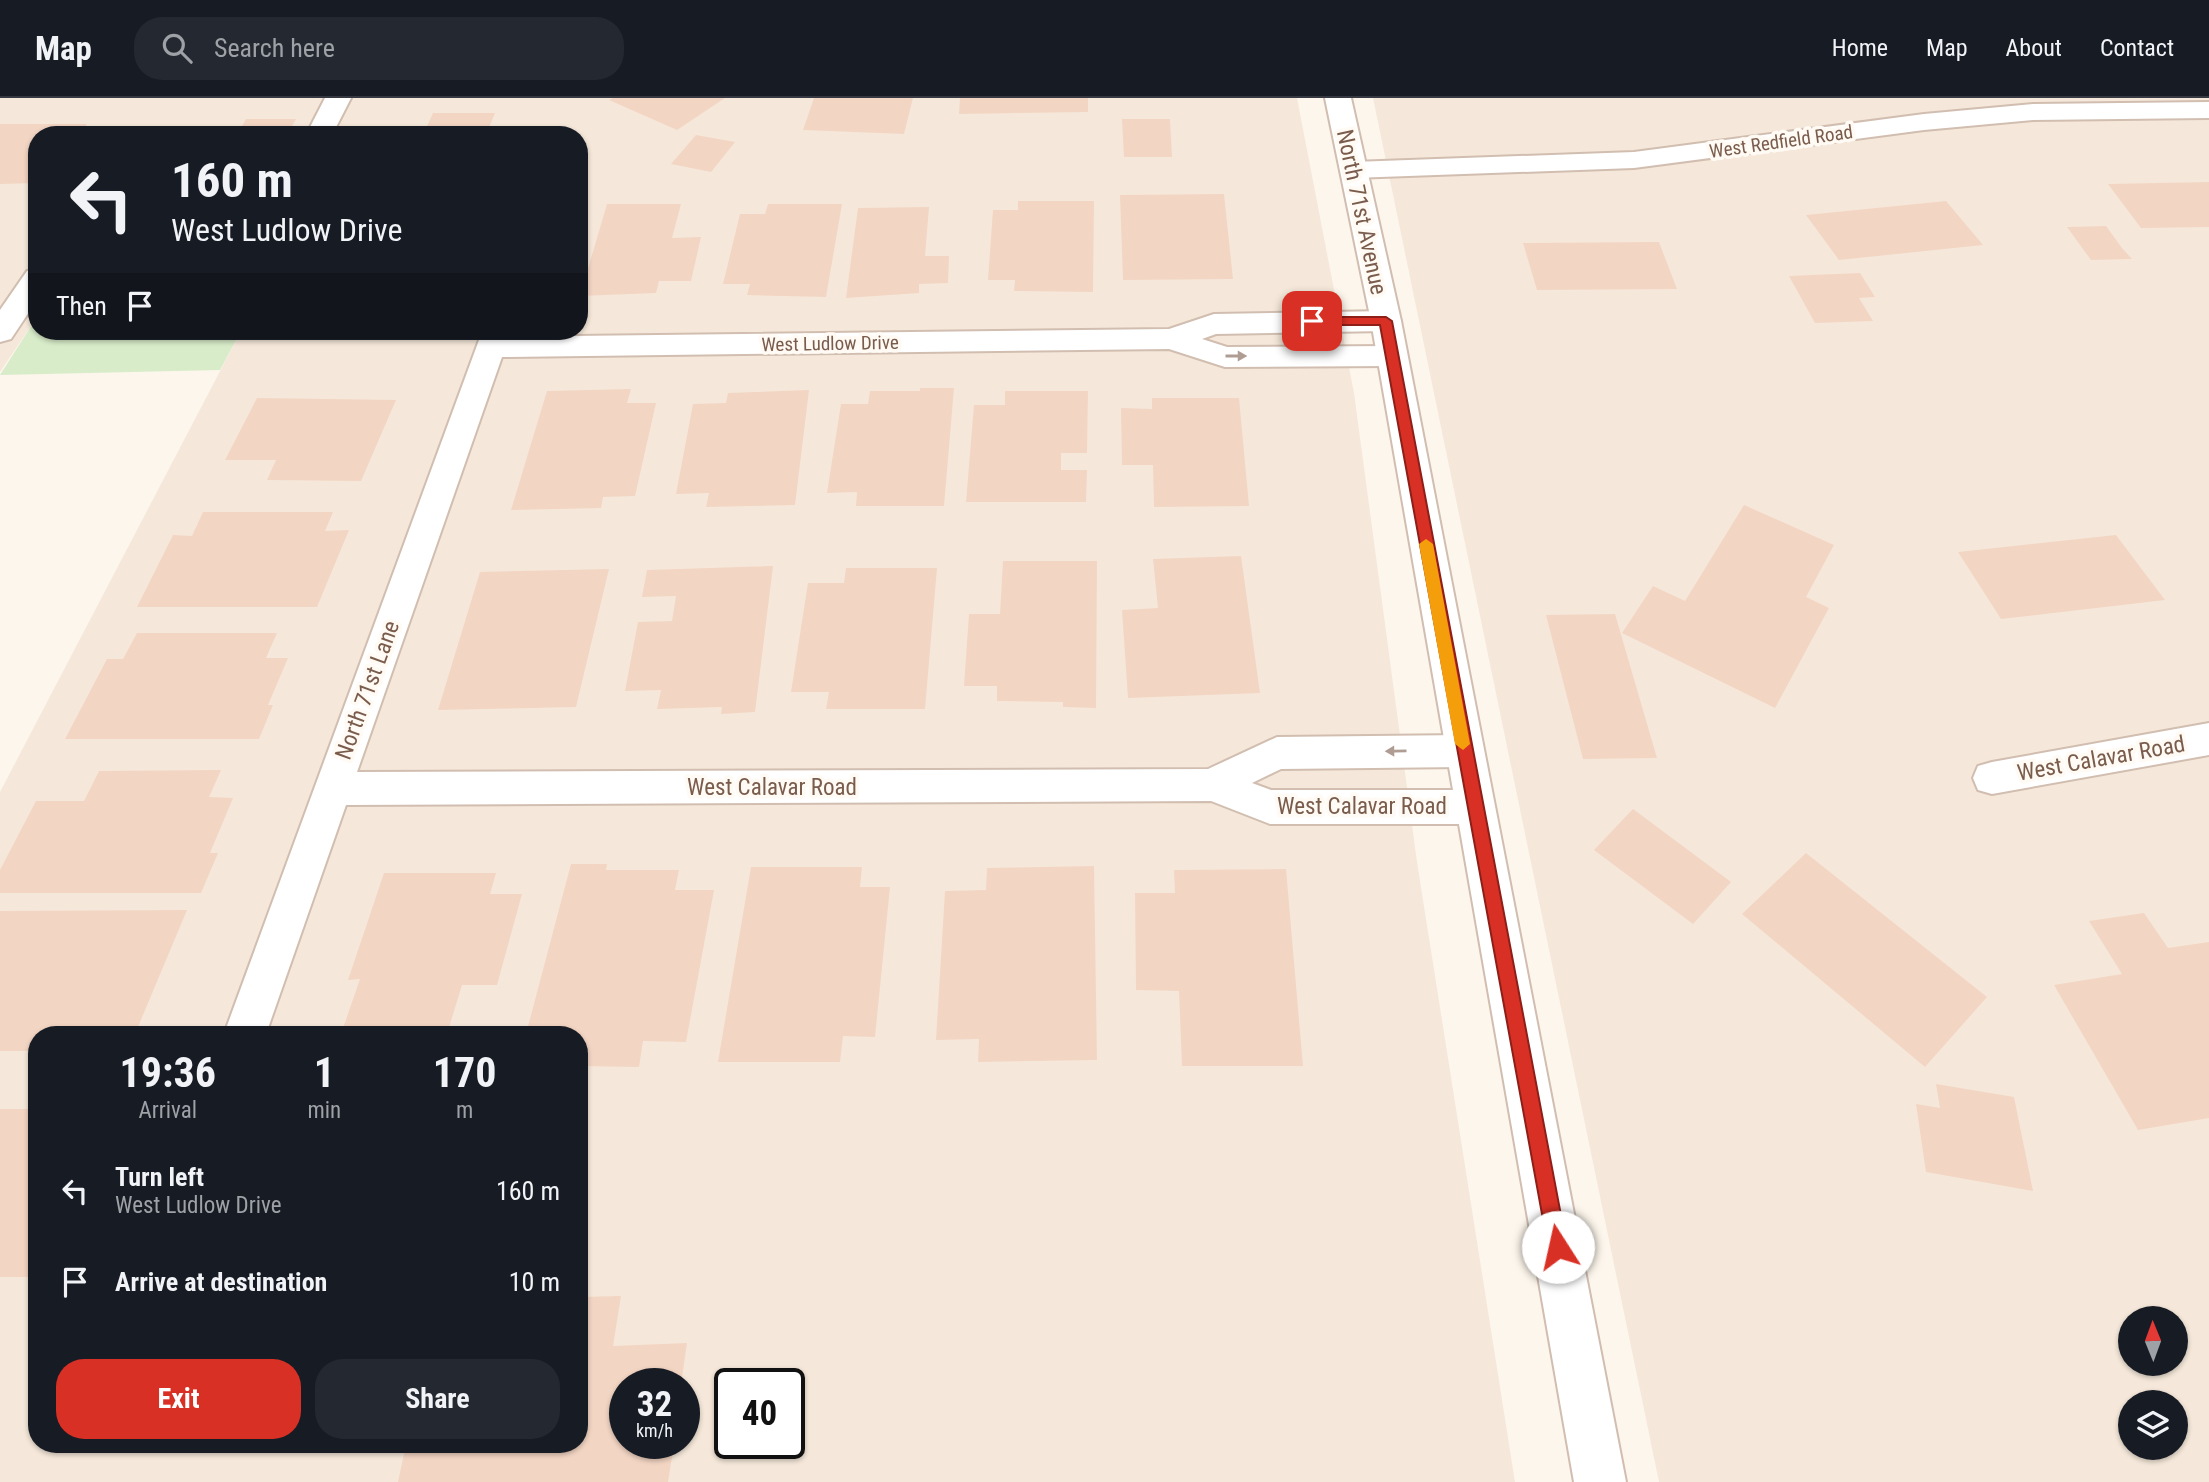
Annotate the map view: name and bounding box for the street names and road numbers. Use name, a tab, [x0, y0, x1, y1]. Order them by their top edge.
street label: West Redfield Road	[1708, 120, 1854, 163]
street label: North 71st Avenue	[1331, 127, 1392, 297]
street label: West Ludlow Drive	[761, 331, 899, 356]
street label: North 71st Lane	[330, 617, 405, 763]
street label: West Calavar Road	[2015, 730, 2187, 787]
street label: West Calavar Road	[687, 774, 857, 801]
street label: West Calavar Road	[1277, 793, 1447, 820]

